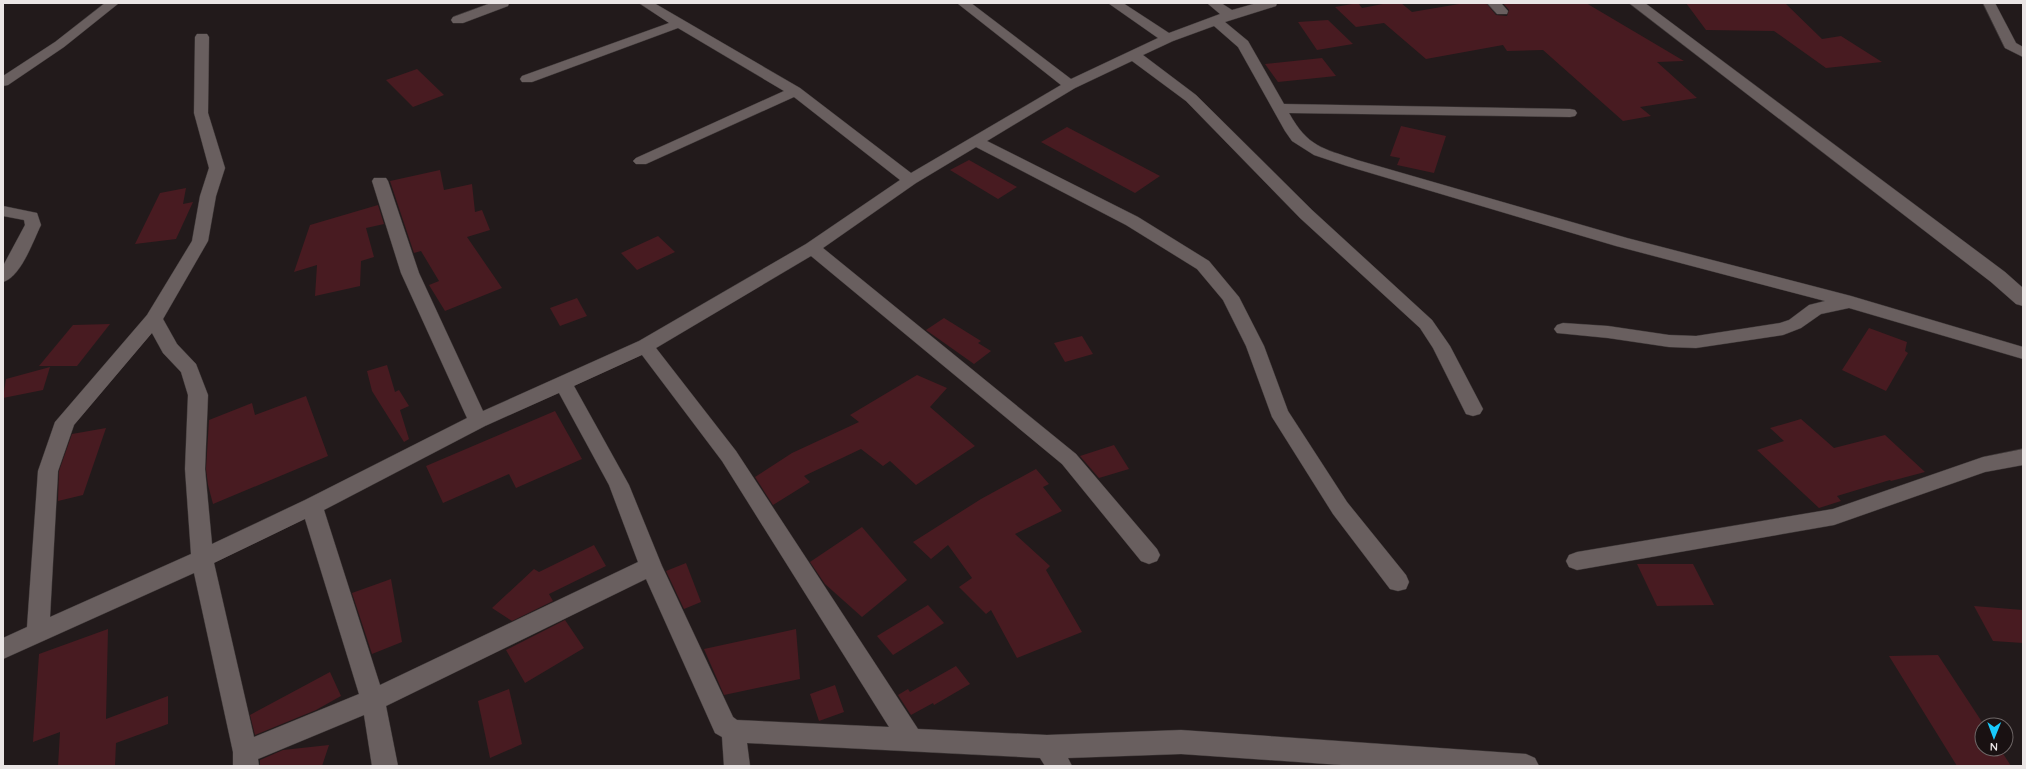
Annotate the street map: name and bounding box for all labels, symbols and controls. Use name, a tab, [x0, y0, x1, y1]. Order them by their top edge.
north arrow	[1974, 717, 2014, 757]
text: N	[1990, 740, 1998, 754]

